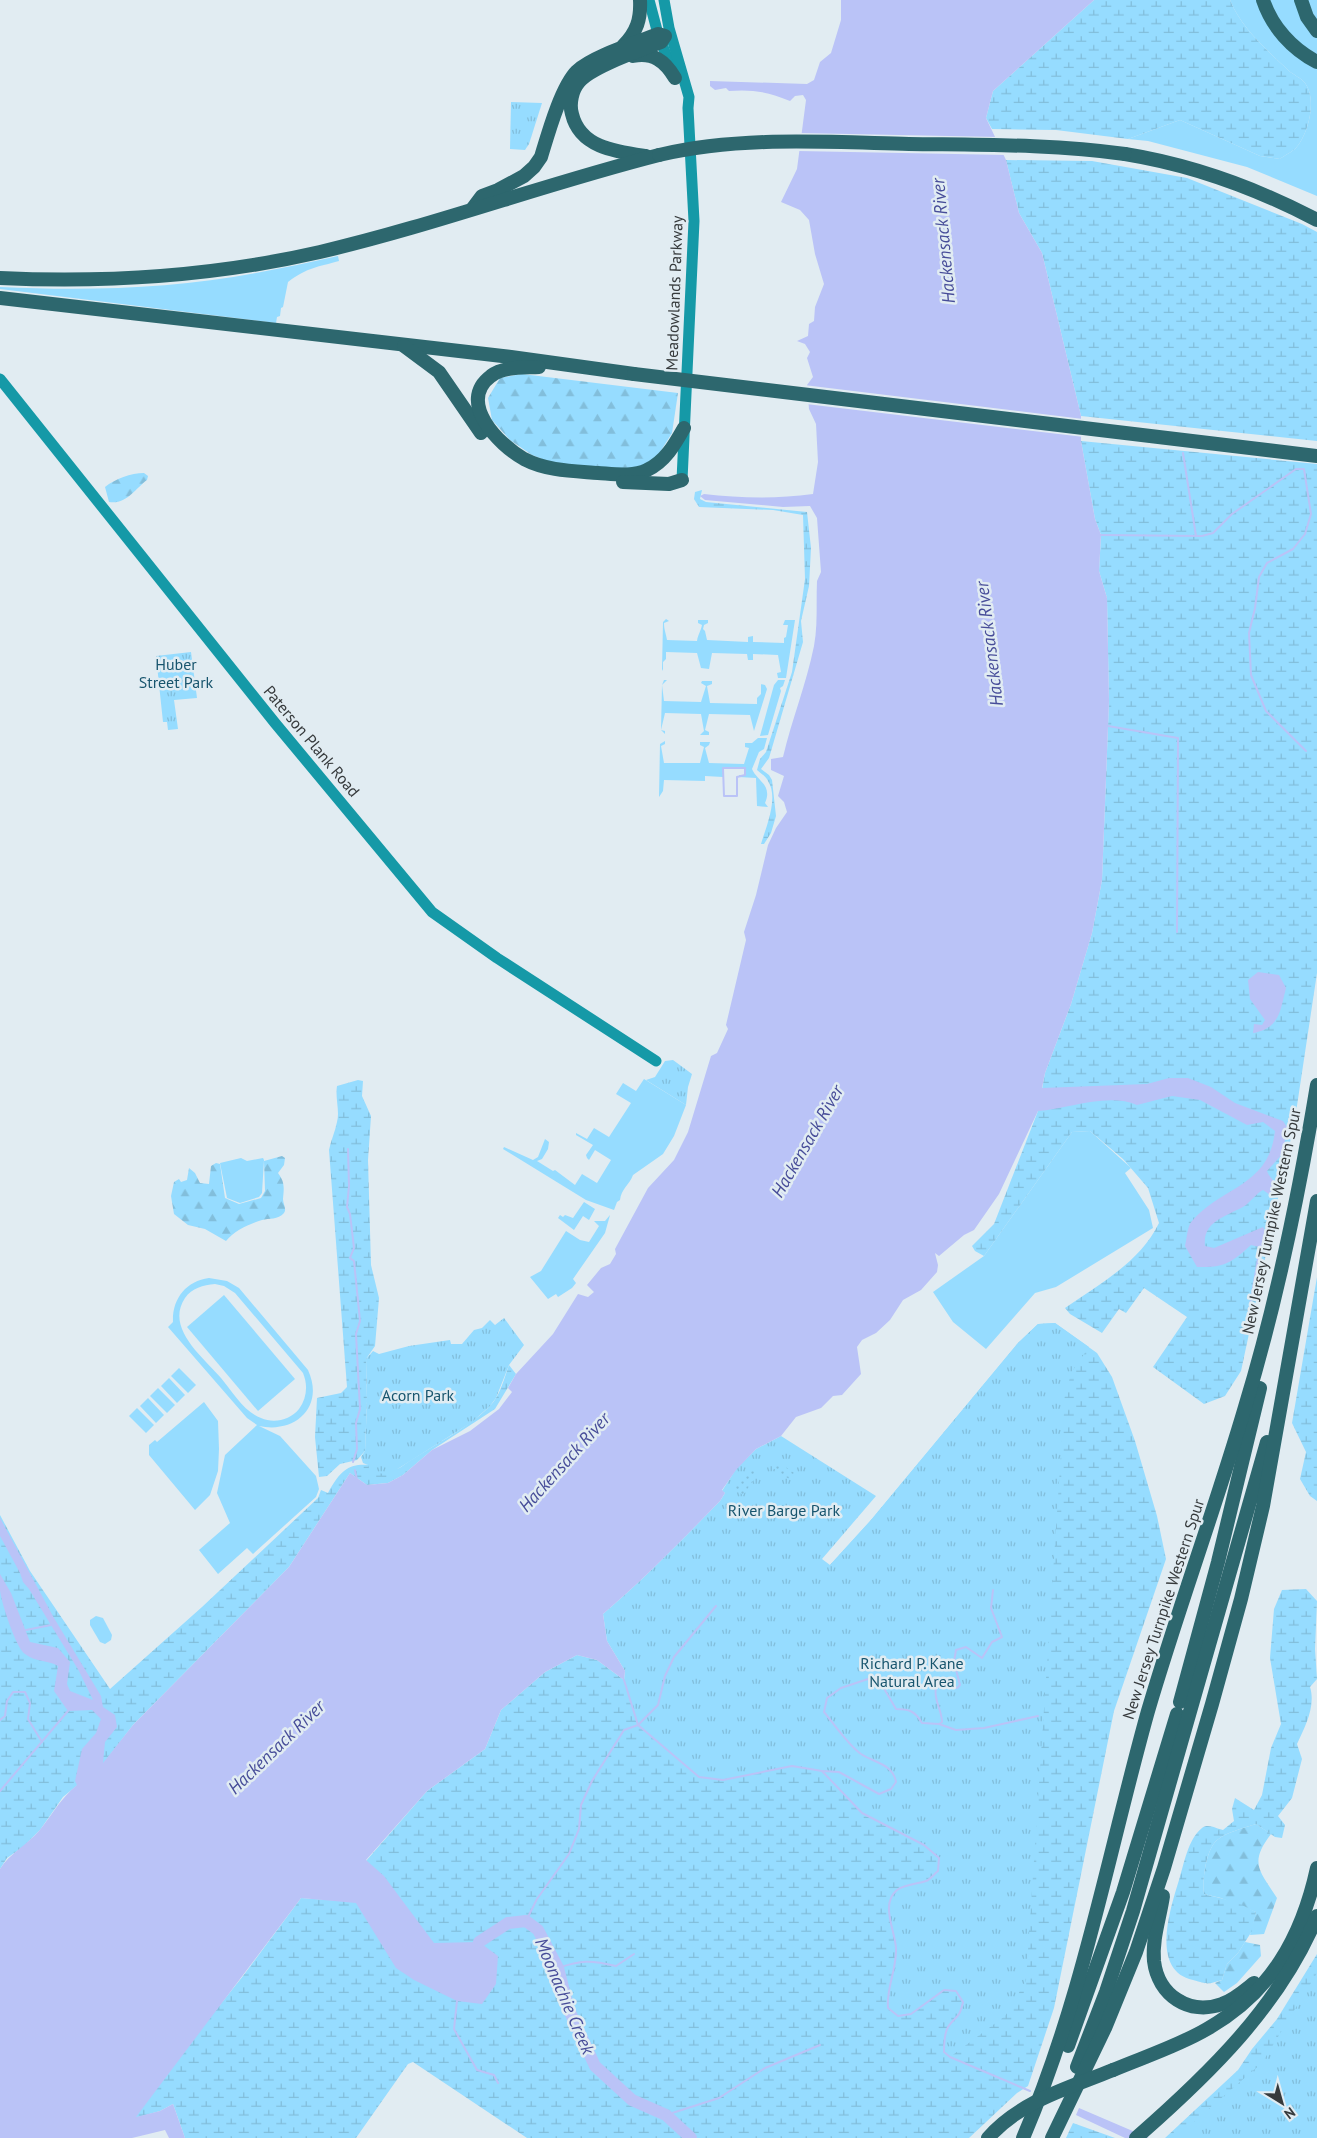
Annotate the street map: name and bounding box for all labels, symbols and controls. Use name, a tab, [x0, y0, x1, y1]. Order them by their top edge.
water label: Hackensack River	[926, 176, 960, 305]
street label: Meadowlands Parkway	[661, 215, 687, 371]
water label: Hackensack River	[970, 579, 1008, 708]
park label: Huber Street Park	[139, 654, 214, 692]
street label: Paterson Plank Road	[260, 681, 364, 801]
water label: Hackensack River	[766, 1080, 849, 1201]
street label: New Jersey Turnpike Western Spur	[1237, 1106, 1305, 1336]
park label: Acorn Park	[382, 1385, 455, 1405]
water label: Hackensack River	[513, 1407, 615, 1516]
street label: New Jersey Turnpike Western Spur	[1118, 1496, 1208, 1722]
park label: River Barge Park	[728, 1500, 840, 1520]
park label: Richard P. Kane Natural Area	[860, 1653, 964, 1691]
water label: Hackensack River	[223, 1694, 330, 1799]
water label: Moonachie Creek	[530, 1934, 600, 2059]
north arrow	[1257, 2078, 1307, 2128]
text: N	[1281, 2103, 1299, 2123]

